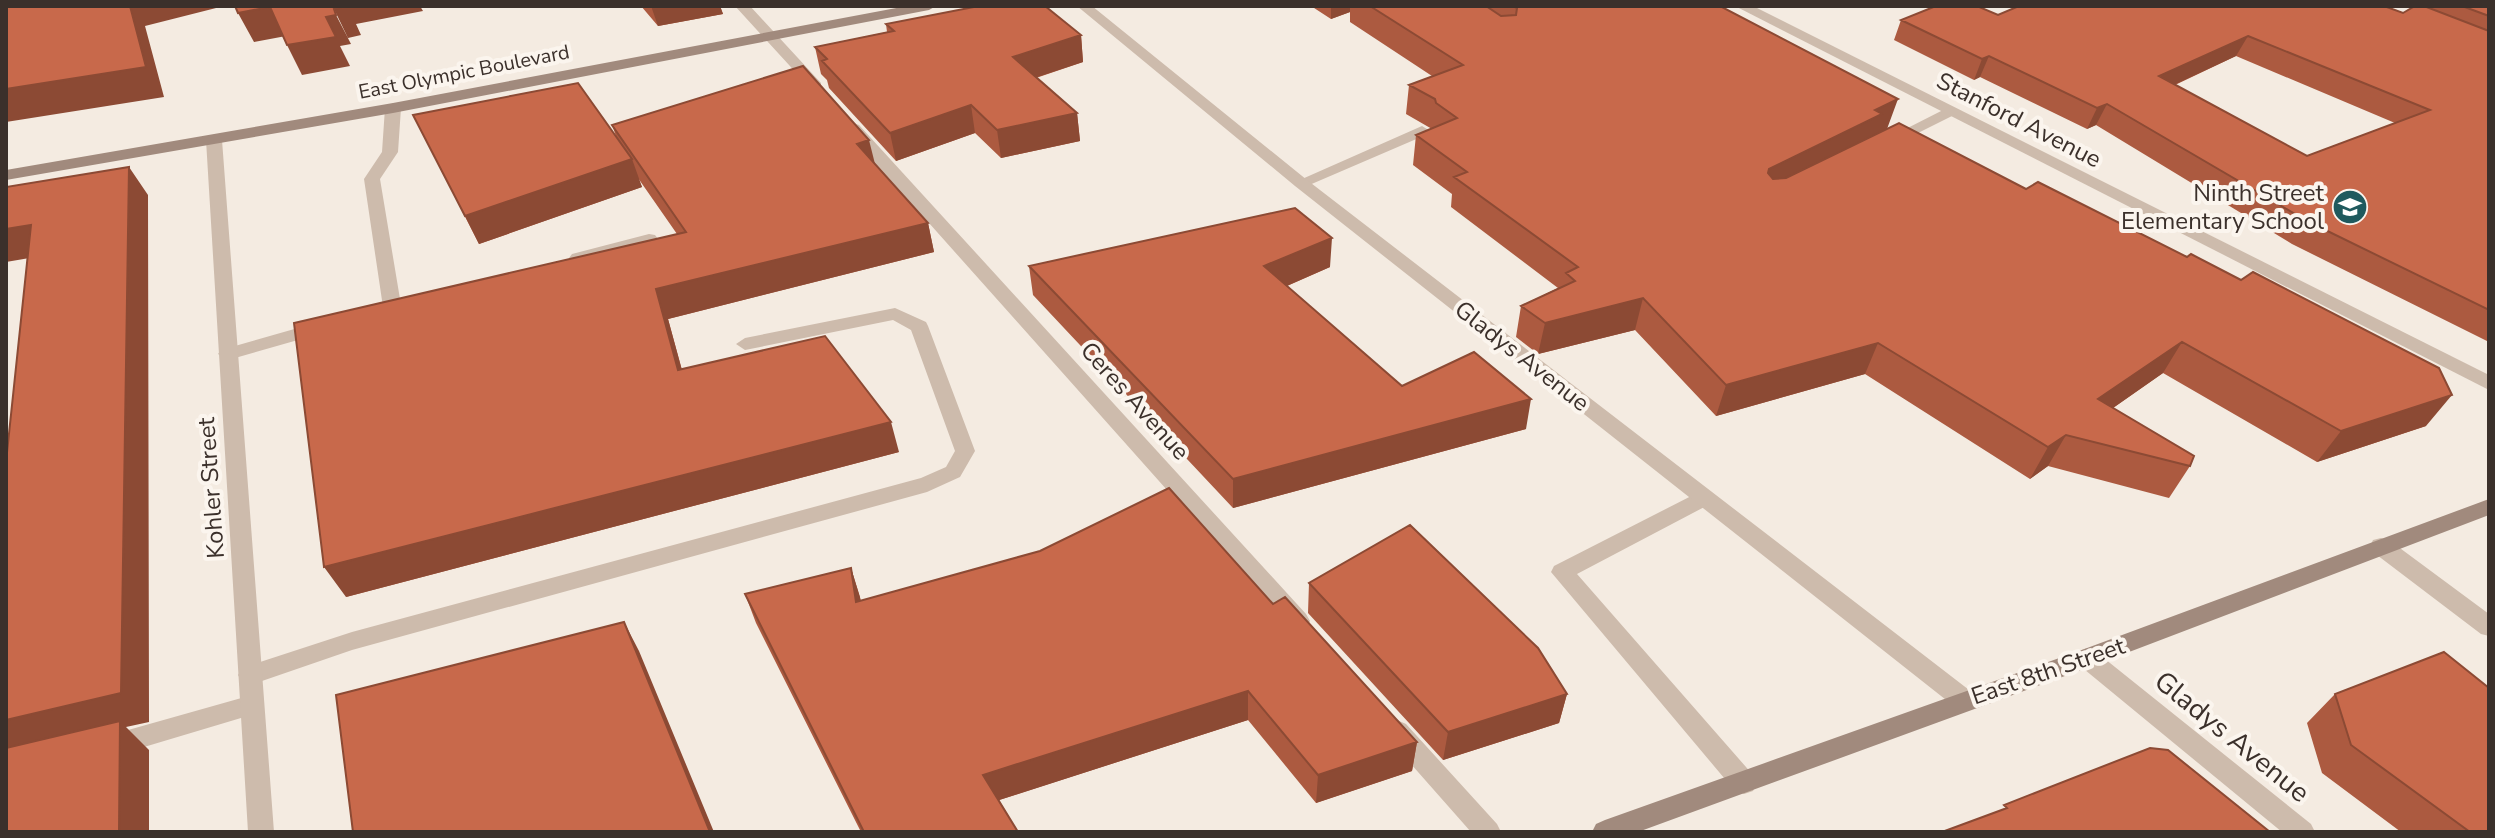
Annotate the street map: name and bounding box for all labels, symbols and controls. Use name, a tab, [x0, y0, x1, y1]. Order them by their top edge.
street label: East Olympic Boulevard	[356, 38, 572, 106]
street label: Stanford Avenue	[1931, 65, 2107, 175]
place label: Ninth Street Elementary School	[2121, 177, 2325, 237]
school or university icon: Ninth Street Elementary School	[2331, 188, 2369, 226]
street label: Gladys Avenue	[1448, 293, 1596, 419]
street label: Ceres Avenue	[1073, 335, 1197, 467]
street label: Kohler Street	[190, 416, 232, 560]
street label: East 8th Street	[1967, 630, 2130, 712]
street label: Gladys Avenue	[2146, 662, 2318, 812]

